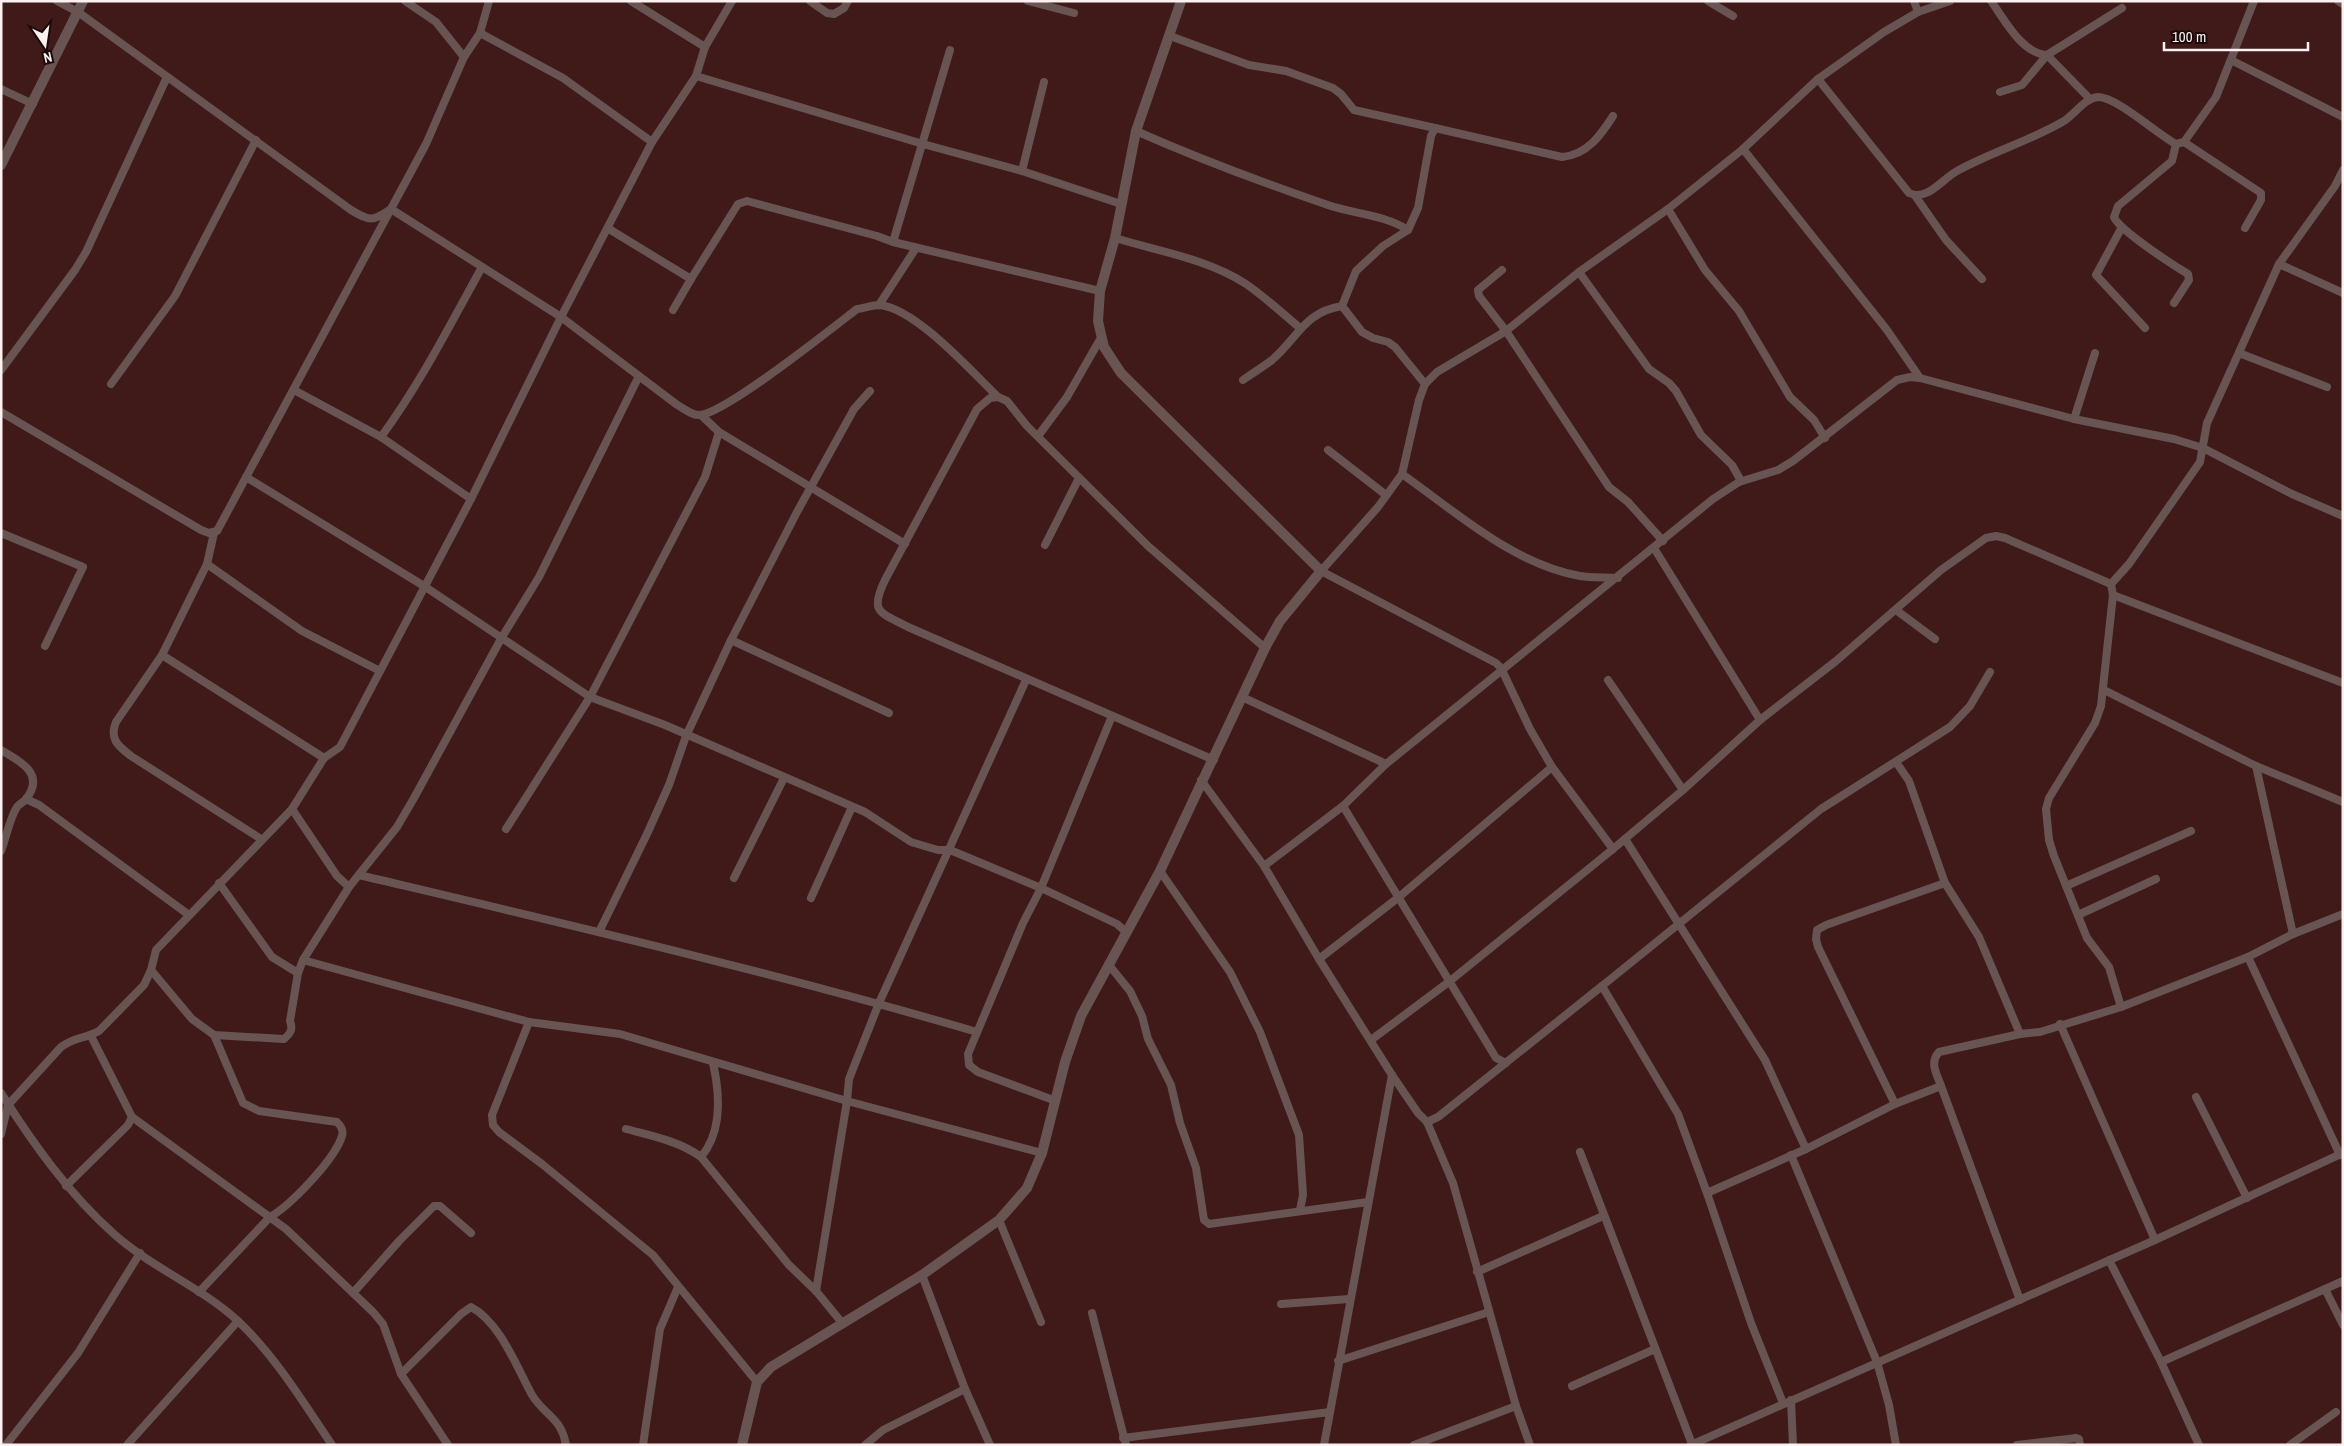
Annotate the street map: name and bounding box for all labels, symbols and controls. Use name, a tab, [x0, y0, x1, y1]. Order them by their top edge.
north arrow	[20, 20, 70, 70]
scale bar	[2164, 20, 2308, 52]
text: 100 m	[2172, 26, 2206, 47]
text: N	[42, 48, 54, 67]

